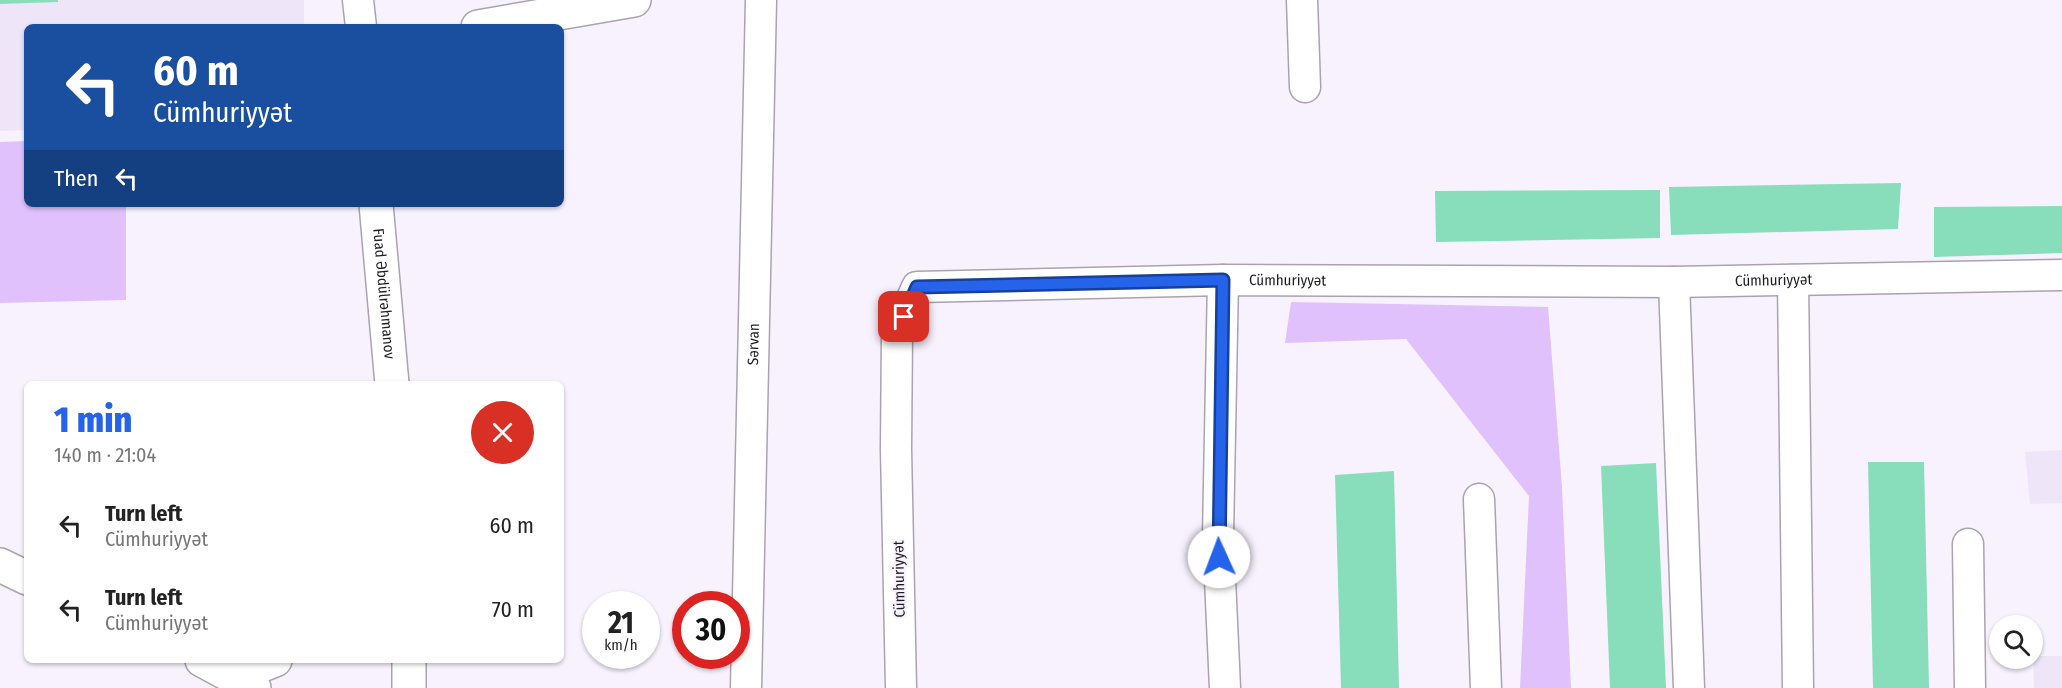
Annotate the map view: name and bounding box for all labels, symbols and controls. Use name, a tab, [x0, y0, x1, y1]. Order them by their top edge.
text: 60 m	[153, 46, 239, 96]
icon: left	[54, 48, 132, 126]
text: Cümhuriyyət	[153, 97, 292, 129]
icon: left	[110, 162, 143, 195]
text: Then	[54, 165, 98, 192]
street label: Fuad Əbdülrəhmanov	[369, 228, 399, 360]
street label: Cümhuriyyət	[1249, 271, 1326, 289]
street label: Cümhuriyyət	[1735, 271, 1813, 290]
pin	[878, 291, 929, 342]
icon: arrive	[887, 300, 920, 333]
street label: Sərvan	[744, 323, 763, 365]
text: 1 min	[54, 398, 132, 442]
button: close	[471, 401, 534, 464]
text: 140 m · 21:04	[54, 443, 156, 467]
text: Turn left	[105, 500, 183, 527]
icon: left	[54, 509, 87, 542]
text: 60 m	[490, 512, 534, 539]
position arrow	[1187, 525, 1251, 589]
text: Cümhuriyyət	[105, 527, 208, 551]
street label: Cümhuriyyət	[889, 540, 909, 618]
text: Turn left	[105, 584, 183, 611]
speed limit sign: 30	[672, 591, 750, 669]
icon: left	[54, 593, 87, 626]
text: 70 m	[492, 596, 534, 623]
text: 21	[608, 605, 634, 641]
text: Cümhuriyyət	[105, 611, 208, 635]
map controls	[1989, 615, 2043, 669]
button: search	[1989, 615, 2043, 669]
text: km/h	[604, 636, 638, 654]

